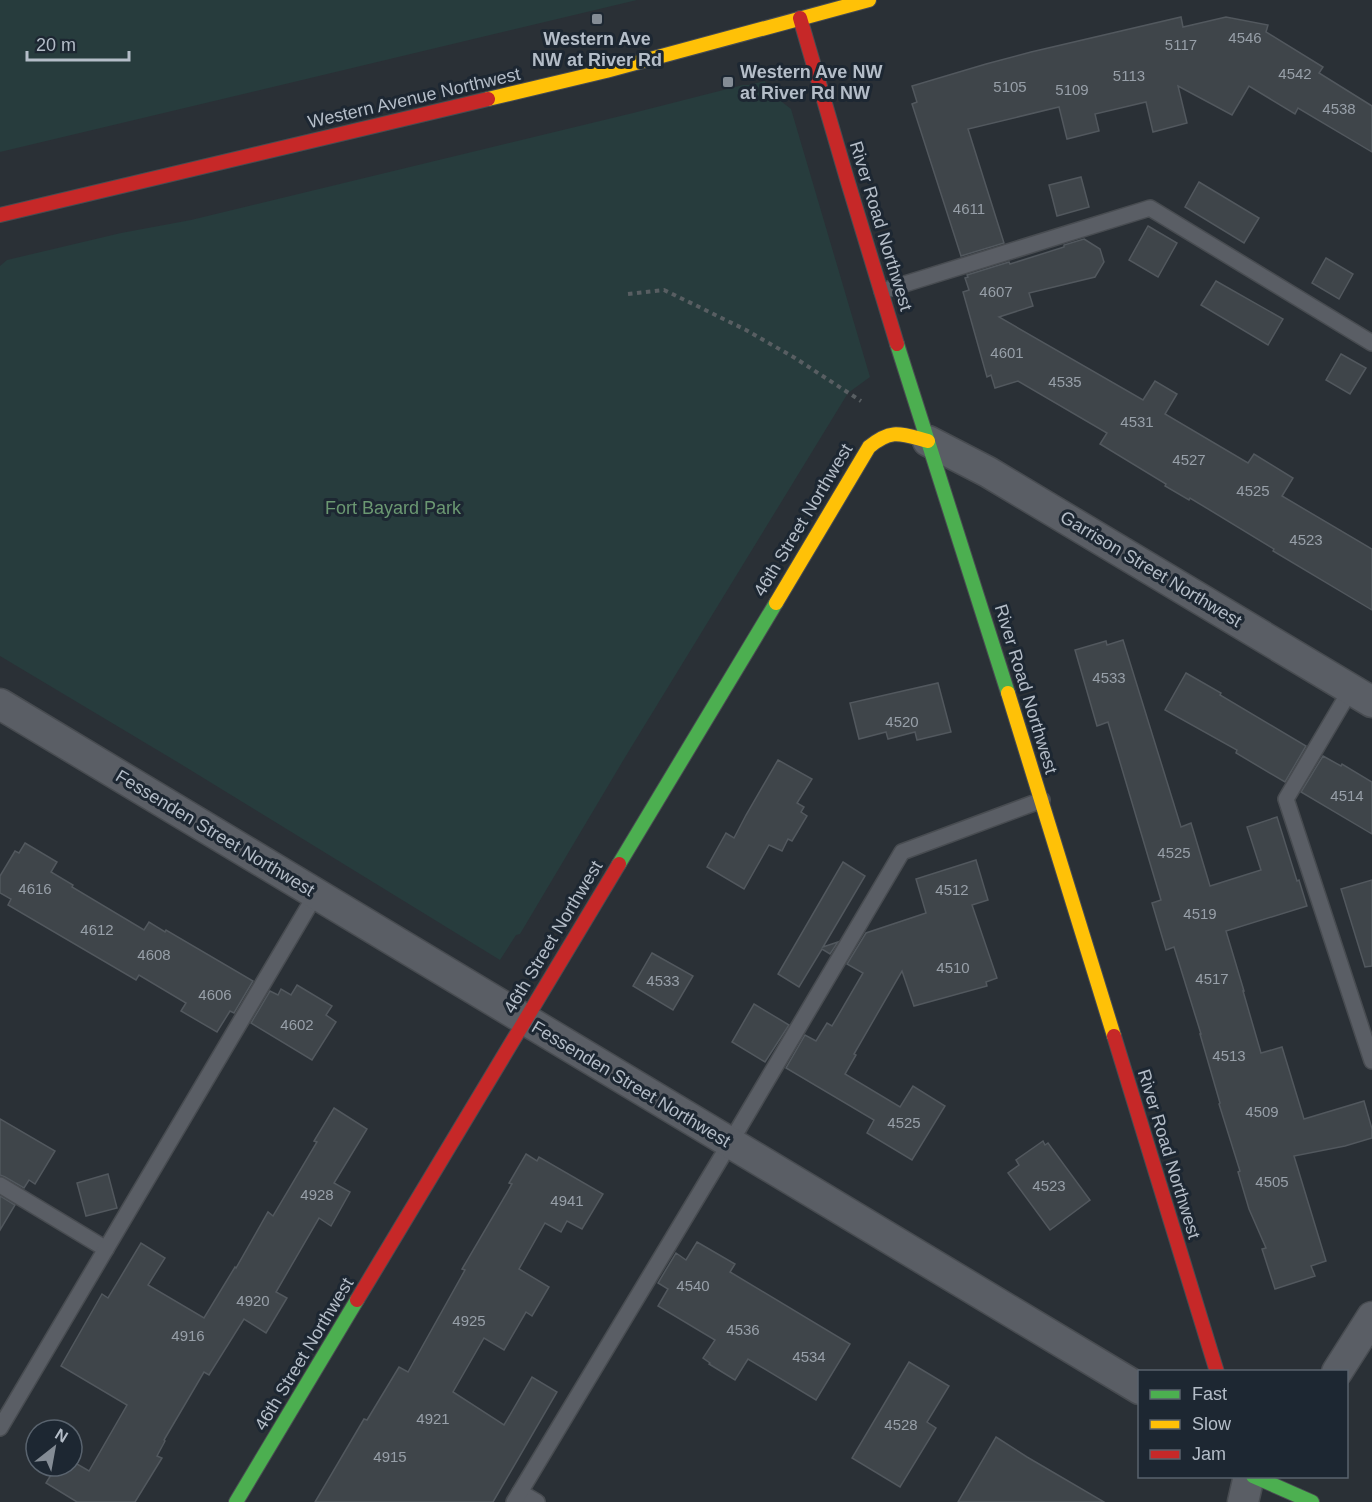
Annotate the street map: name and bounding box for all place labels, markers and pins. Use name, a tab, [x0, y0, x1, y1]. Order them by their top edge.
marker: Western Ave NW at River Rd	[590, 12, 604, 26]
place label: Western Ave NW at River Rd	[532, 29, 662, 70]
place label: Western Ave NW at River Rd NW	[740, 62, 882, 103]
marker: Western Ave NW at River Rd NW	[721, 75, 735, 89]

